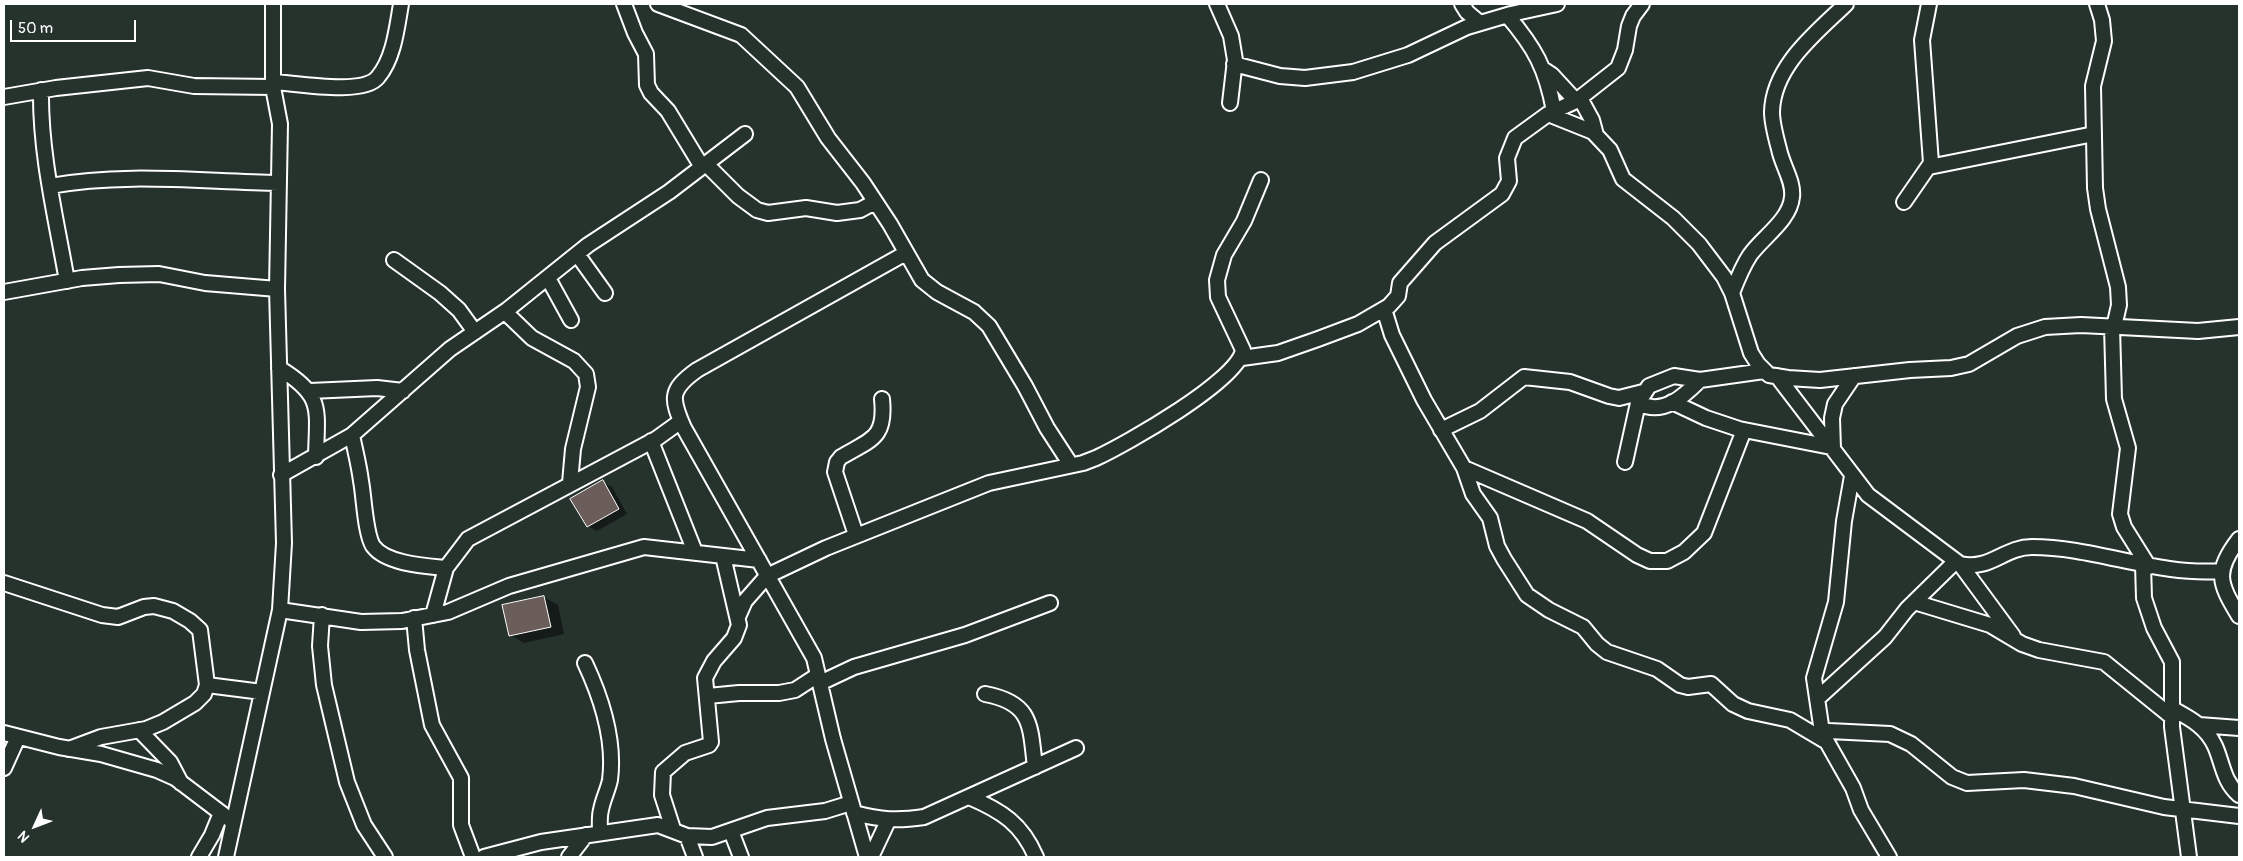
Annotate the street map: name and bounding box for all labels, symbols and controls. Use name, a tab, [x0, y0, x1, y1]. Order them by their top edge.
scale bar	[12, 10, 139, 42]
text: 50 m	[18, 19, 53, 38]
north arrow	[10, 801, 60, 851]
text: N	[14, 827, 33, 846]

